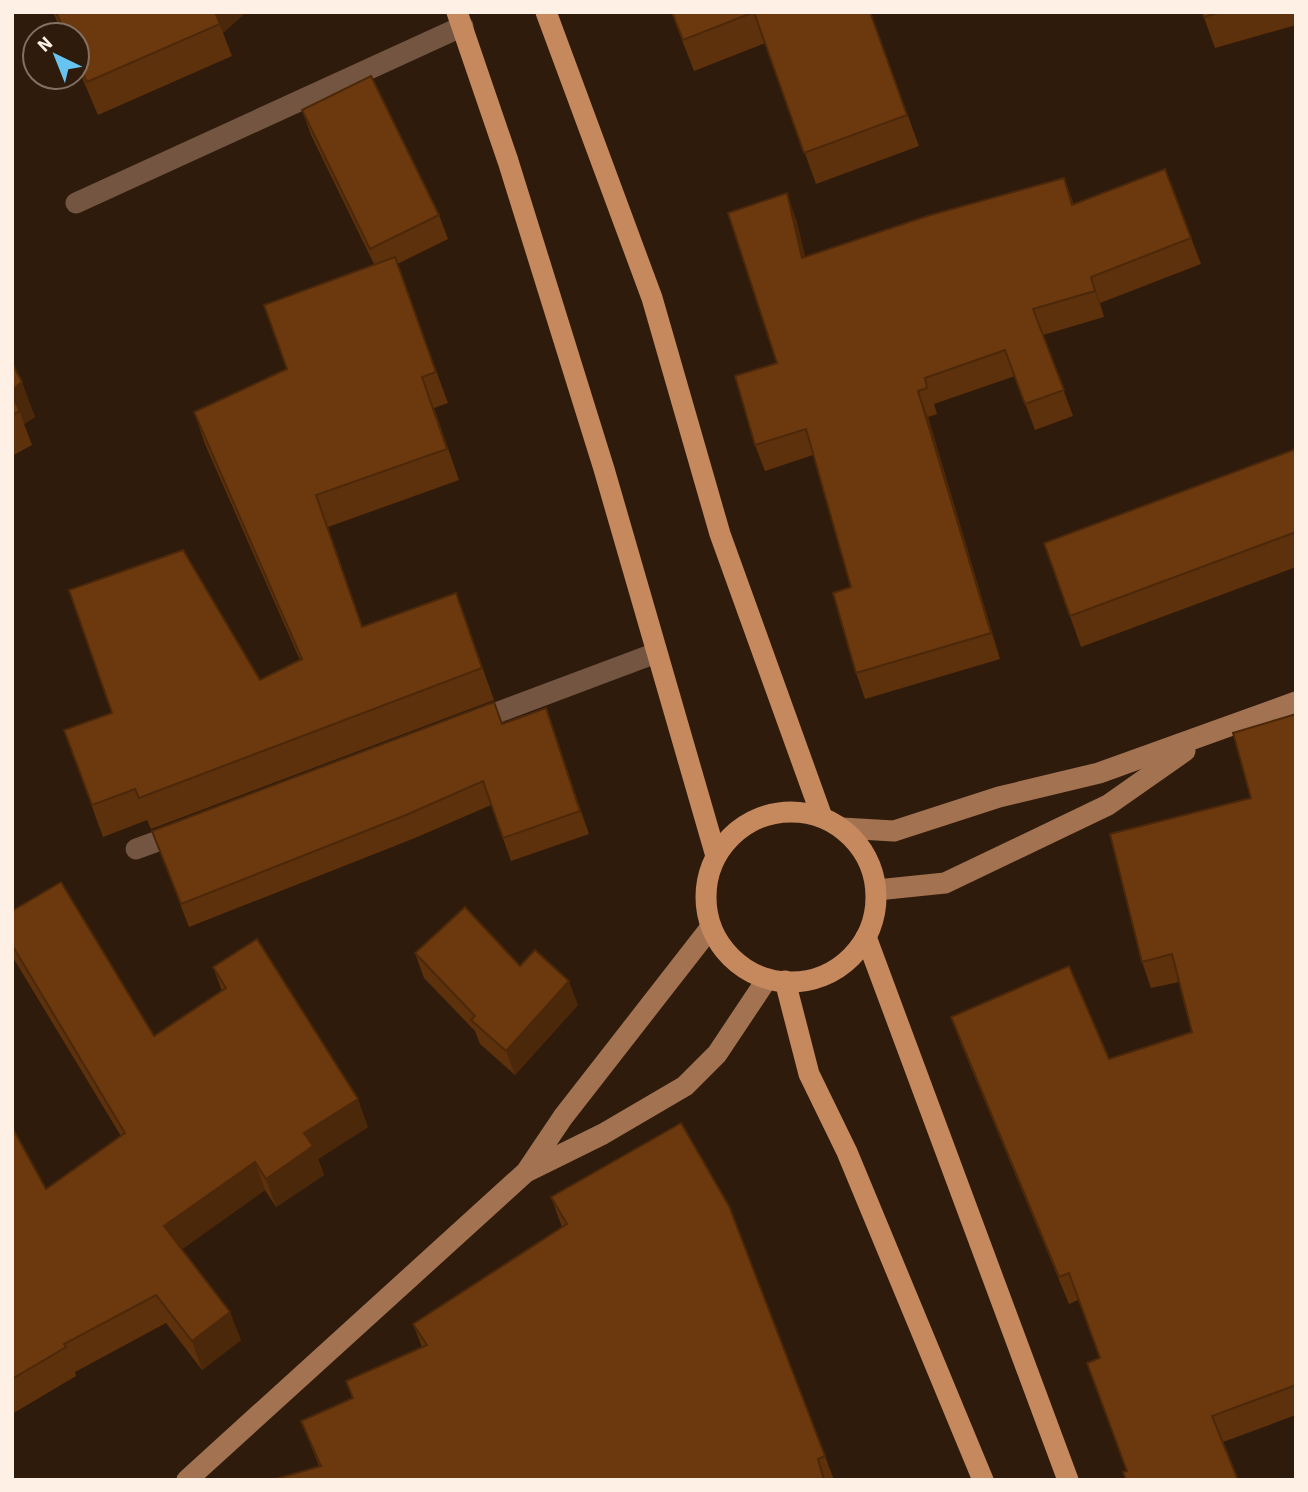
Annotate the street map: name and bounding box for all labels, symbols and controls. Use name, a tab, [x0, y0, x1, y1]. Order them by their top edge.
north arrow	[21, 21, 91, 91]
text: N	[32, 30, 59, 59]

